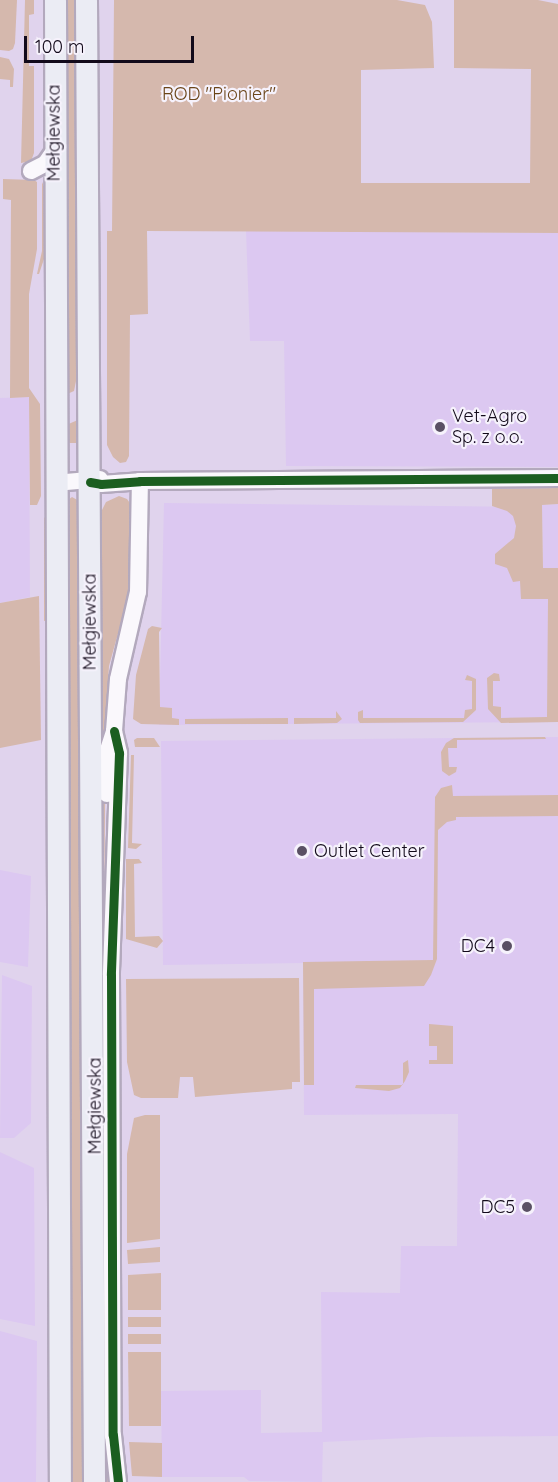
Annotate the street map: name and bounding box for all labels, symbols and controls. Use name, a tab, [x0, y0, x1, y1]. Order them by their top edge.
scale bar	[27, 24, 196, 62]
text: 100 m	[35, 35, 84, 58]
park label: ROD "Pionier"	[162, 83, 276, 105]
street label: Mełgiewska	[43, 85, 65, 181]
place label: Vet-Agro Sp. z o.o.	[452, 406, 527, 448]
marker: Vet-Agro Sp. z o.o.	[433, 420, 447, 434]
street label: Mełgiewska	[79, 574, 101, 670]
place label: Outlet Center	[314, 840, 425, 862]
marker: Outlet Center	[295, 844, 309, 858]
place label: DC4	[461, 935, 495, 957]
marker: DC4	[500, 939, 514, 953]
street label: Mełgiewska	[84, 1058, 106, 1154]
place label: DC5	[480, 1196, 515, 1218]
marker: DC5	[520, 1200, 534, 1214]

